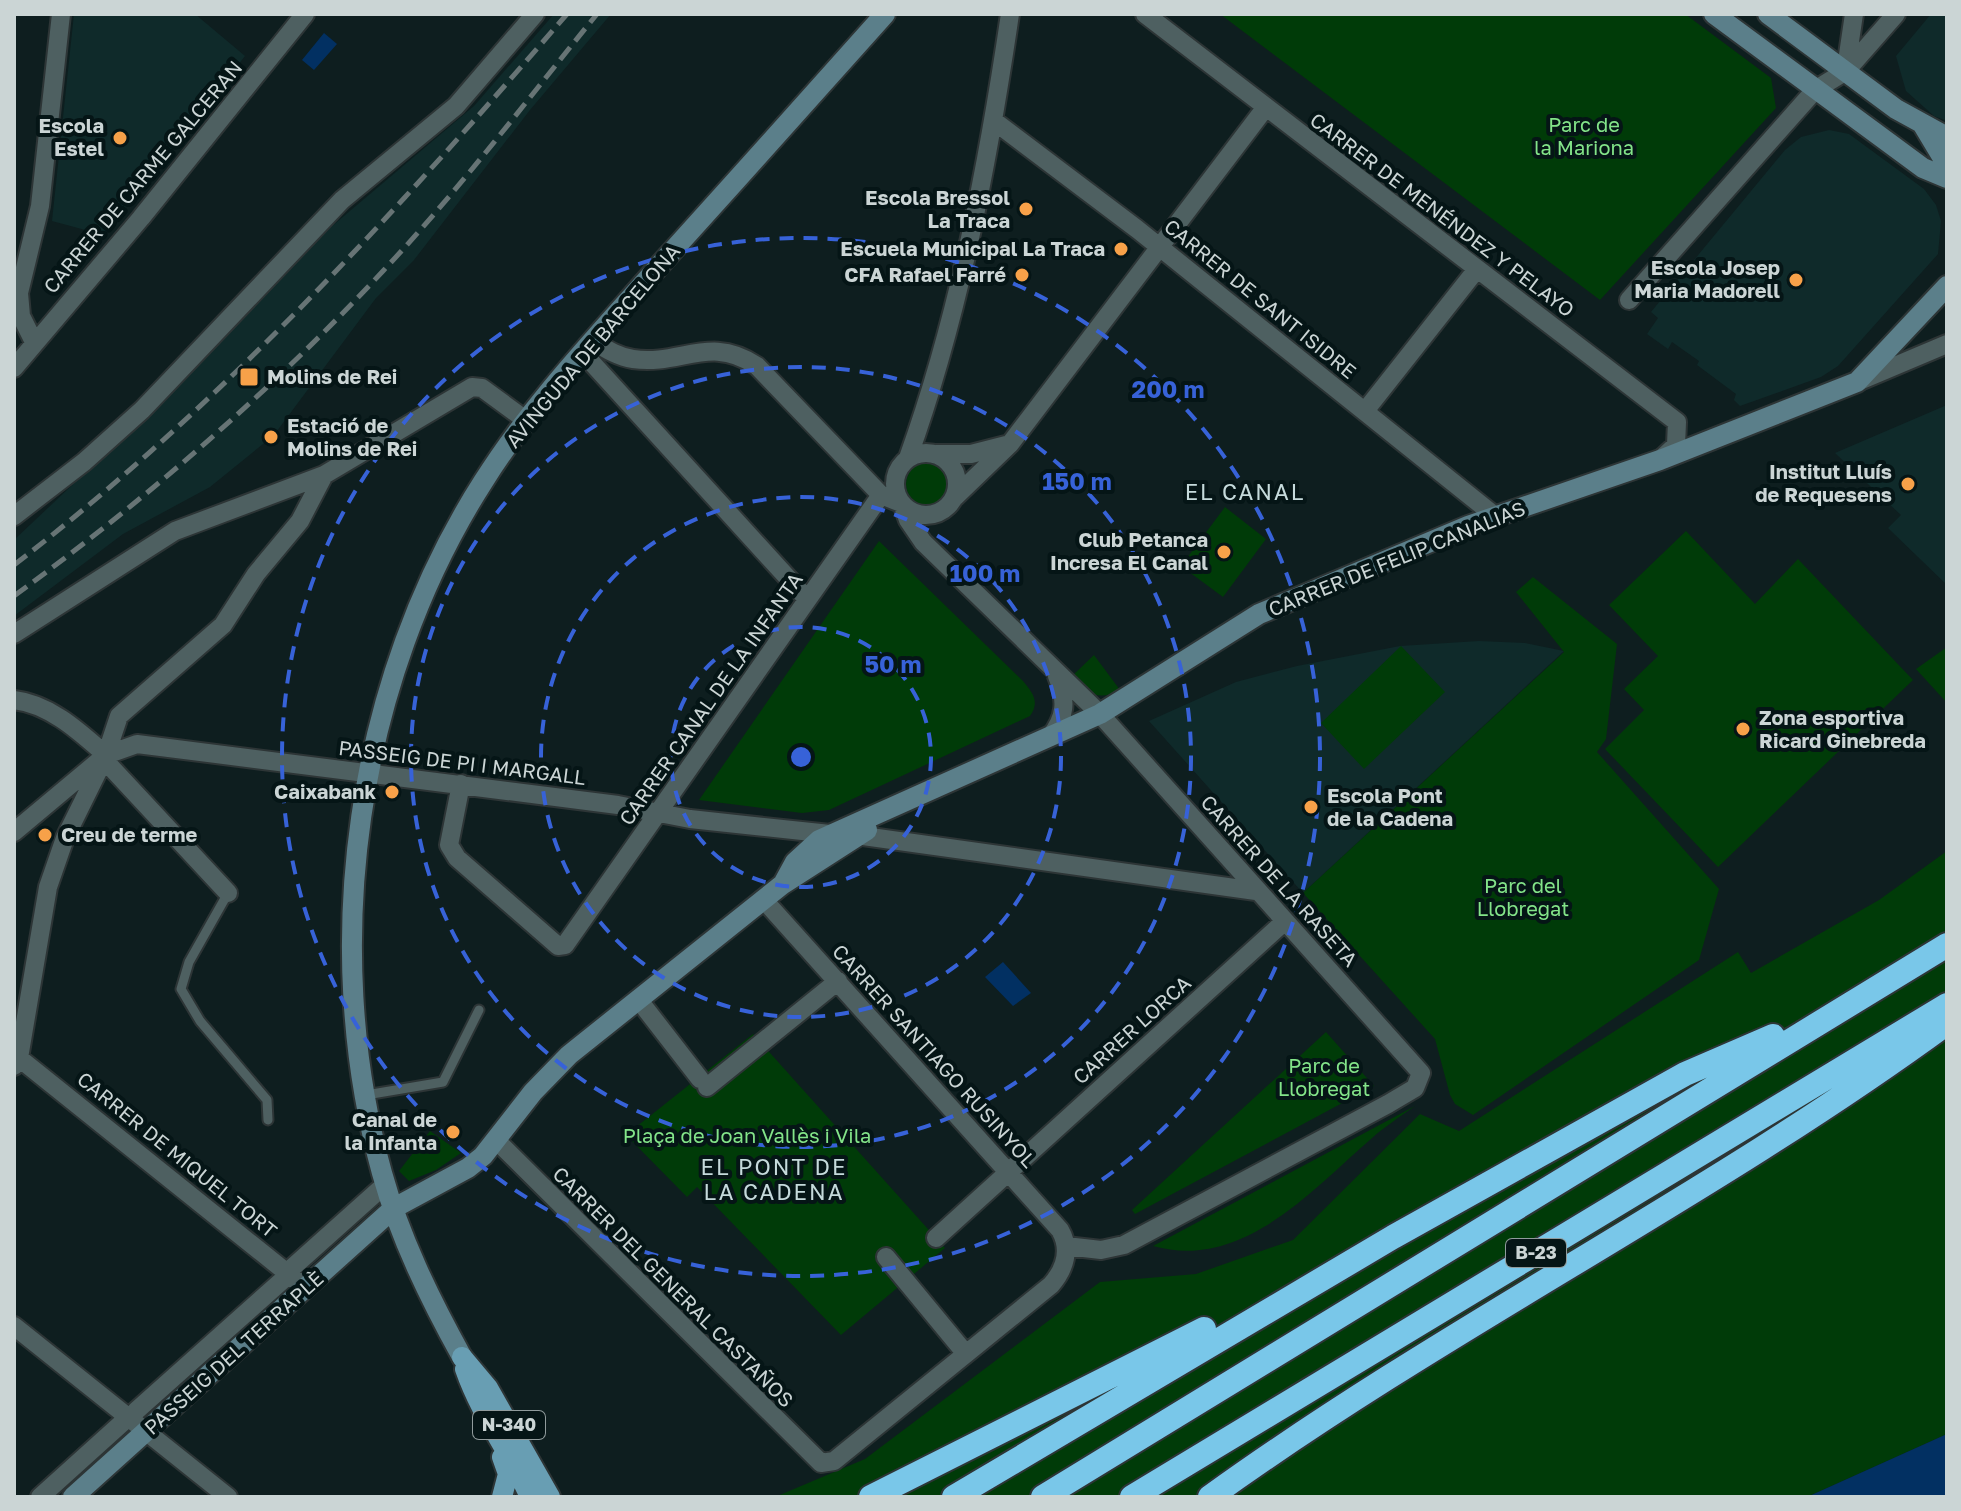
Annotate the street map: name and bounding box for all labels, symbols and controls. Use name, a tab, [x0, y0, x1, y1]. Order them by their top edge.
street label: CARRER DE CARME GALCERAN	[38, 55, 247, 297]
street label: CARRER DE MENÉNDEZ Y PELAYO	[1306, 107, 1579, 321]
park label: Parc de la Mariona	[1534, 112, 1634, 159]
place label: Escola Estel	[39, 113, 104, 160]
marker: Escola Estel	[111, 129, 129, 147]
place label: Escola Bressol La Traca	[865, 185, 1010, 232]
marker: Escola Bressol La Traca	[1017, 200, 1035, 218]
street label: CARRER DE SANT ISIDRE	[1160, 214, 1361, 383]
place label: Escuela Municipal La Traca	[840, 236, 1105, 260]
street label: AVINGUDA DE BARCELONA	[500, 239, 684, 452]
marker: Escuela Municipal La Traca	[1112, 240, 1130, 258]
place label: Escola Josep Maria Madorell	[1634, 255, 1780, 302]
place label: CFA Rafael Farré	[844, 262, 1006, 286]
marker: CFA Rafael Farré	[1013, 266, 1031, 284]
marker: Escola Josep Maria Madorell	[1787, 271, 1805, 289]
place label: Molins de Rei	[267, 364, 397, 388]
marker: Molins de Rei	[238, 366, 260, 388]
text: 200 m	[1132, 374, 1204, 403]
place label: Estació de Molins de Rei	[287, 413, 417, 460]
marker: Estació de Molins de Rei	[262, 428, 280, 446]
place label: Institut Lluís de Requesens	[1755, 459, 1892, 506]
text: 150 m	[1042, 466, 1112, 495]
marker: Institut Lluís de Requesens	[1899, 475, 1917, 493]
district label: EL CANAL	[1185, 478, 1305, 505]
street label: CARRER DE FELIP CANALIAS	[1265, 496, 1528, 621]
place label: Club Petanca Incresa El Canal	[1050, 527, 1208, 574]
marker: Club Petanca Incresa El Canal	[1215, 543, 1233, 561]
text: 100 m	[950, 558, 1020, 587]
street label: CARRER CANAL DE LA INFANTA	[614, 568, 807, 829]
text: 50 m	[864, 649, 922, 678]
place label: Zona esportiva Ricard Ginebreda	[1759, 705, 1926, 752]
marker: Zona esportiva Ricard Ginebreda	[1734, 720, 1752, 738]
street label: PASSEIG DE PI I MARGALL	[337, 735, 587, 789]
centre of rings	[787, 743, 815, 771]
place label: Caixabank	[274, 779, 376, 803]
marker: Caixabank	[383, 783, 401, 801]
place label: Escola Pont de la Cadena	[1327, 783, 1453, 830]
street label: CARRER DE LA RASETA	[1196, 790, 1363, 971]
marker: Escola Pont de la Cadena	[1302, 798, 1320, 816]
place label: Creu de terme	[61, 822, 198, 846]
marker: Creu de terme	[36, 826, 54, 844]
park label: Parc del Llobregat	[1477, 873, 1569, 920]
street label: CARRER SANTIAGO RUSINYOL	[828, 939, 1041, 1172]
street label: CARRER LORCA	[1067, 970, 1195, 1088]
park label: Parc de Llobregat	[1278, 1053, 1370, 1100]
street label: CARRER DE MIQUEL TORT	[73, 1066, 282, 1242]
place label: Canal de la Infanta	[345, 1107, 437, 1154]
marker: Canal de la Infanta	[444, 1123, 462, 1141]
park label: Plaça de Joan Vallès i Vila	[623, 1123, 871, 1147]
district label: EL PONT DE LA CADENA	[701, 1153, 847, 1205]
street label: CARRER DEL GENERAL CASTAÑOS	[548, 1161, 799, 1412]
road number: B-23	[1506, 1239, 1566, 1267]
street label: PASSEIG DEL TERRAPLÈ	[139, 1266, 328, 1439]
road number: N-340	[473, 1411, 545, 1439]

